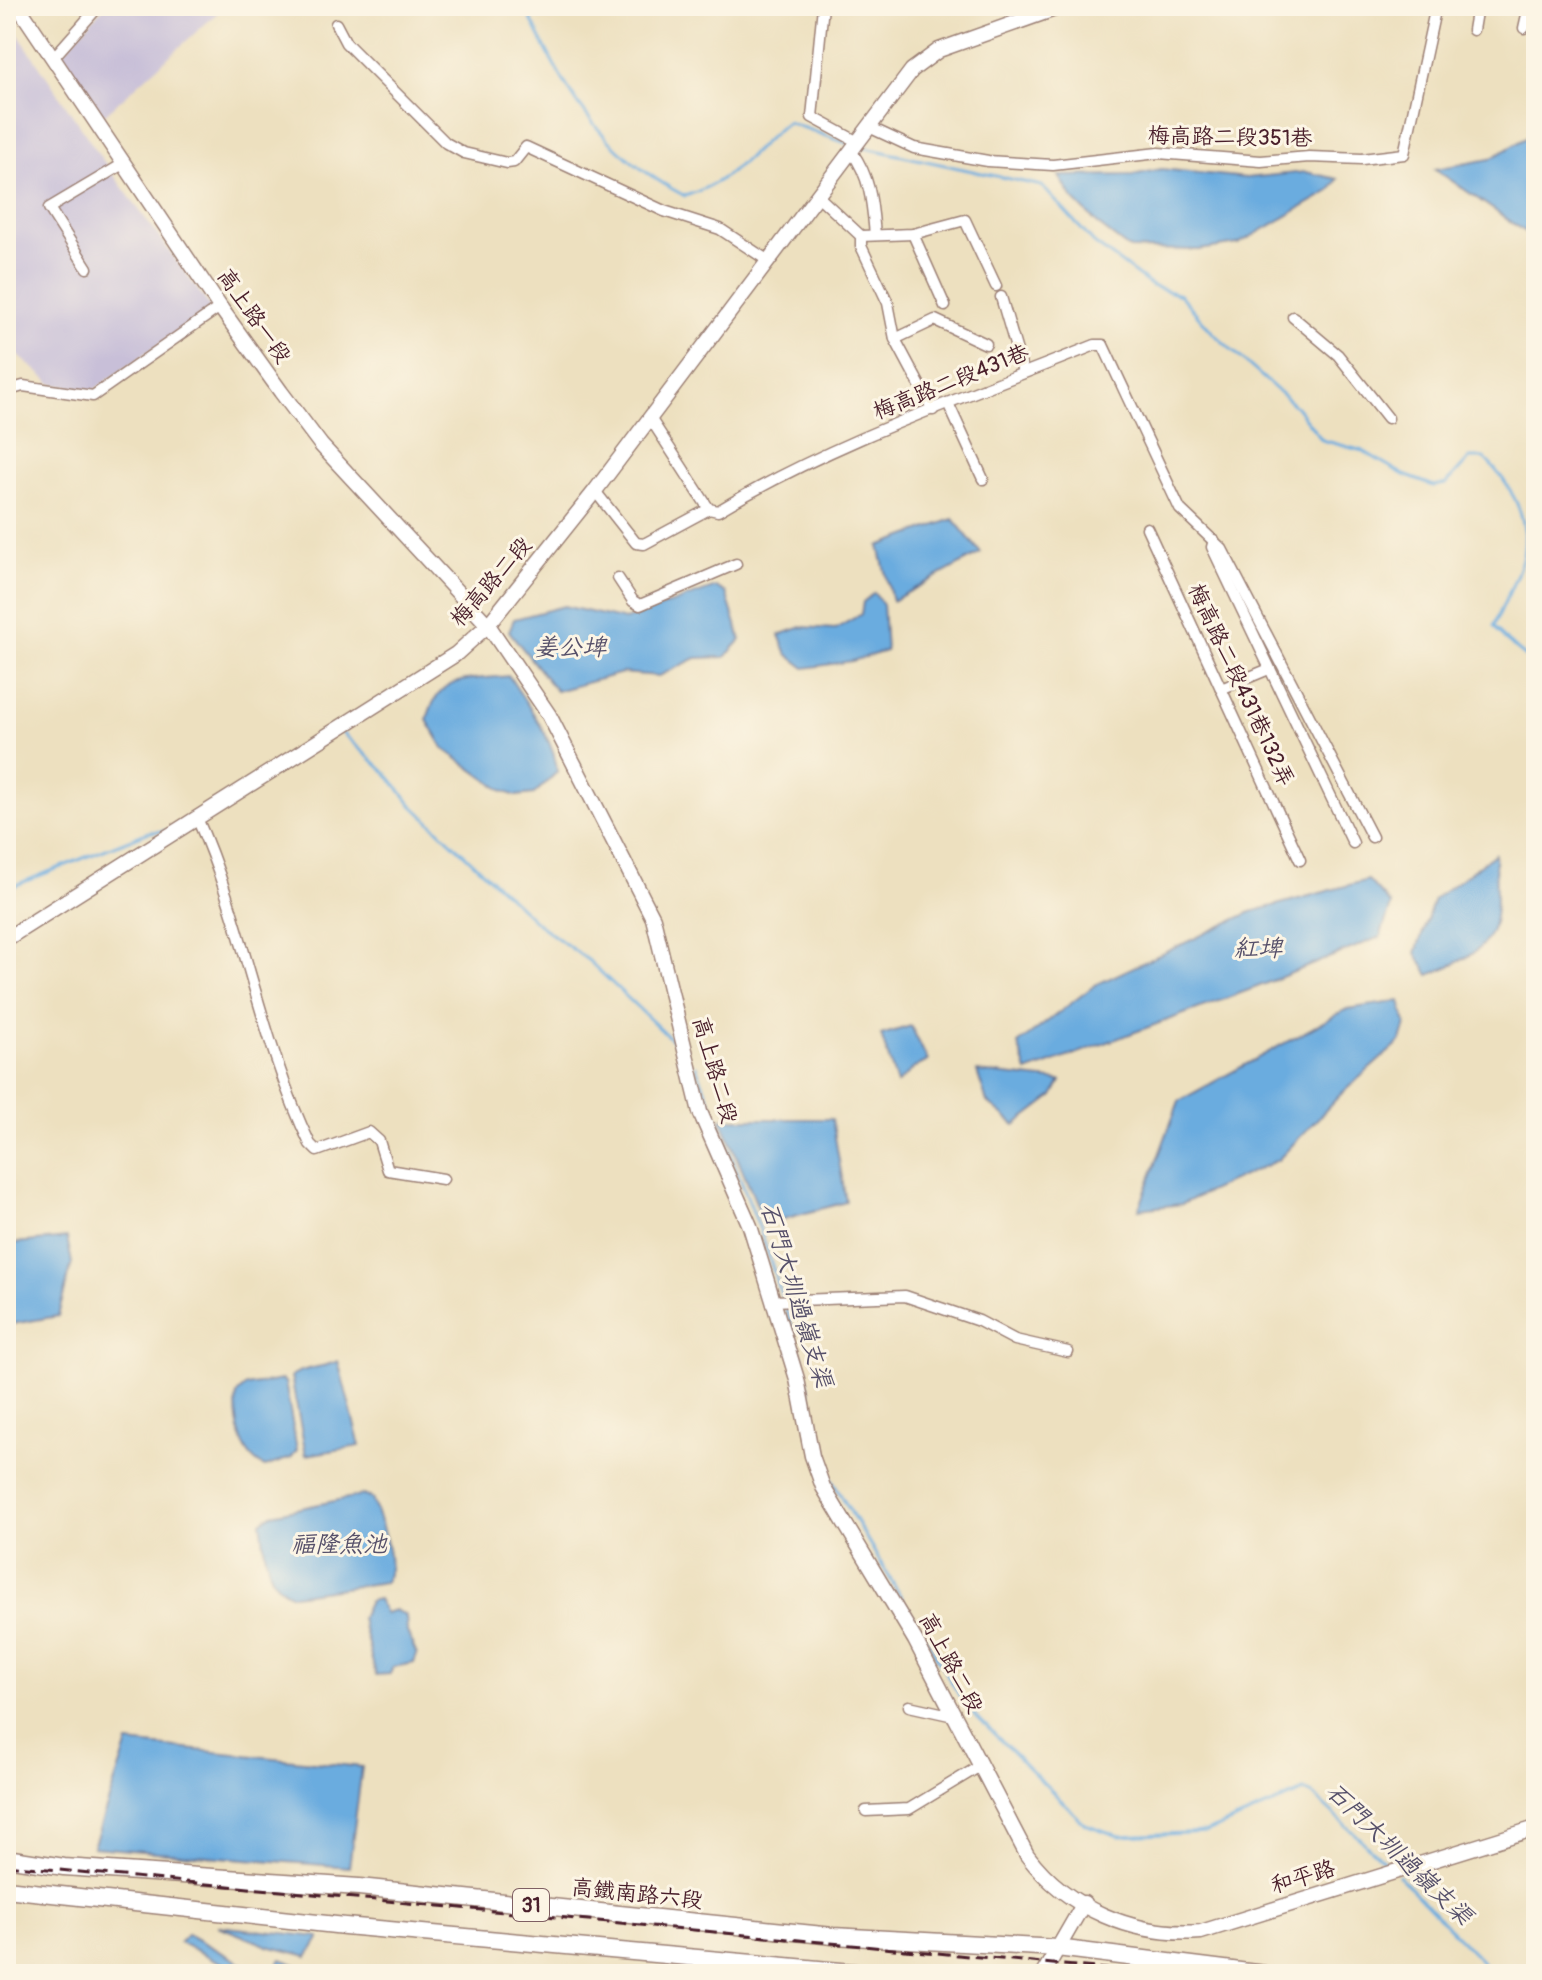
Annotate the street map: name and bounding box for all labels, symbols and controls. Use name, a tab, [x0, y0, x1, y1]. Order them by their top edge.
street label: 梅高路二段351巷	[1147, 122, 1313, 152]
street label: 高上路一段	[211, 263, 297, 369]
street label: 梅高路二段431巷	[869, 338, 1033, 426]
street label: 梅高路二段	[444, 531, 538, 633]
street label: 梅高路二段431巷132弄	[1182, 579, 1300, 791]
water label: 姜公埤	[534, 633, 608, 662]
water label: 紅埤	[1234, 934, 1284, 963]
street label: 高上路二段	[686, 1013, 744, 1127]
water label: 石門大圳過嶺支渠	[754, 1199, 839, 1393]
water label: 福隆魚池	[291, 1530, 388, 1559]
street label: 高上路二段	[913, 1608, 989, 1718]
water label: 石門大圳過嶺支渠	[1320, 1777, 1480, 1933]
street label: 和平路	[1267, 1854, 1339, 1900]
street label: 高鐵南路六段	[570, 1873, 704, 1915]
road number: 31	[513, 1889, 549, 1921]

